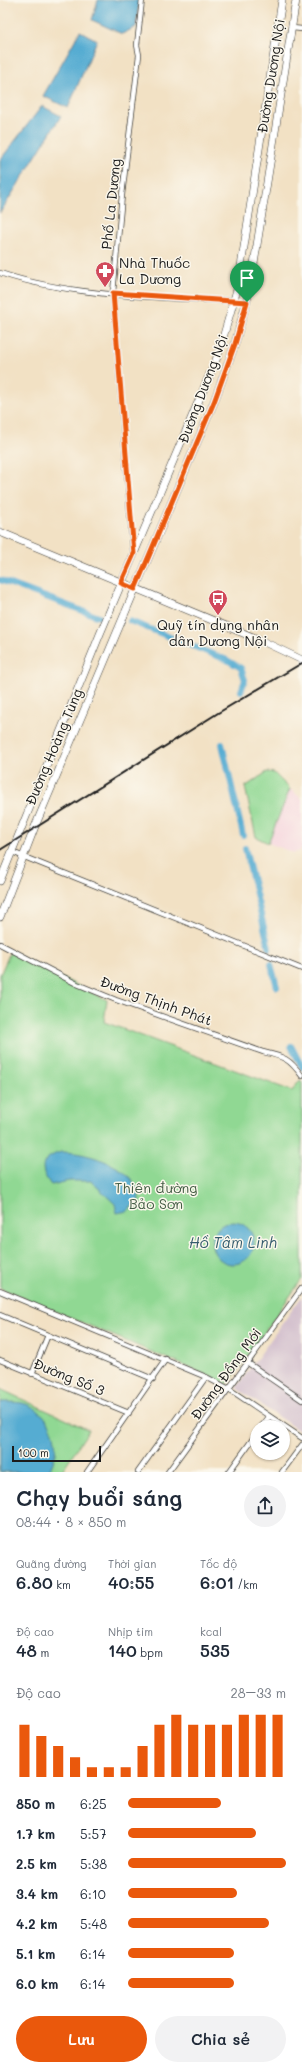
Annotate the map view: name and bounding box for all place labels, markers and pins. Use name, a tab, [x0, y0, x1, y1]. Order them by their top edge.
place label: Nhà Thuốc La Dương	[119, 253, 190, 288]
pharmacy icon: Nhà Thuốc La Dương	[94, 260, 116, 288]
pin	[230, 261, 264, 302]
bus stop icon: Quỹ tín dụng nhân dân Dương Nội	[207, 588, 229, 616]
place label: Quỹ tín dụng nhân dân Dương Nội	[157, 615, 279, 650]

